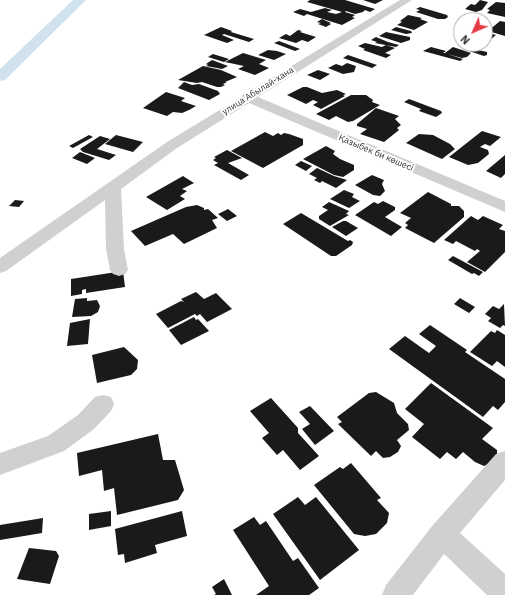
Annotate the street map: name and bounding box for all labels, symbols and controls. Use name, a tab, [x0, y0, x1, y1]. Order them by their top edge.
north arrow	[453, 12, 493, 52]
text: N	[457, 32, 473, 48]
street label: улица Абылай-хана	[220, 65, 296, 117]
street label: Қазыбек би көшесі	[337, 132, 415, 174]

